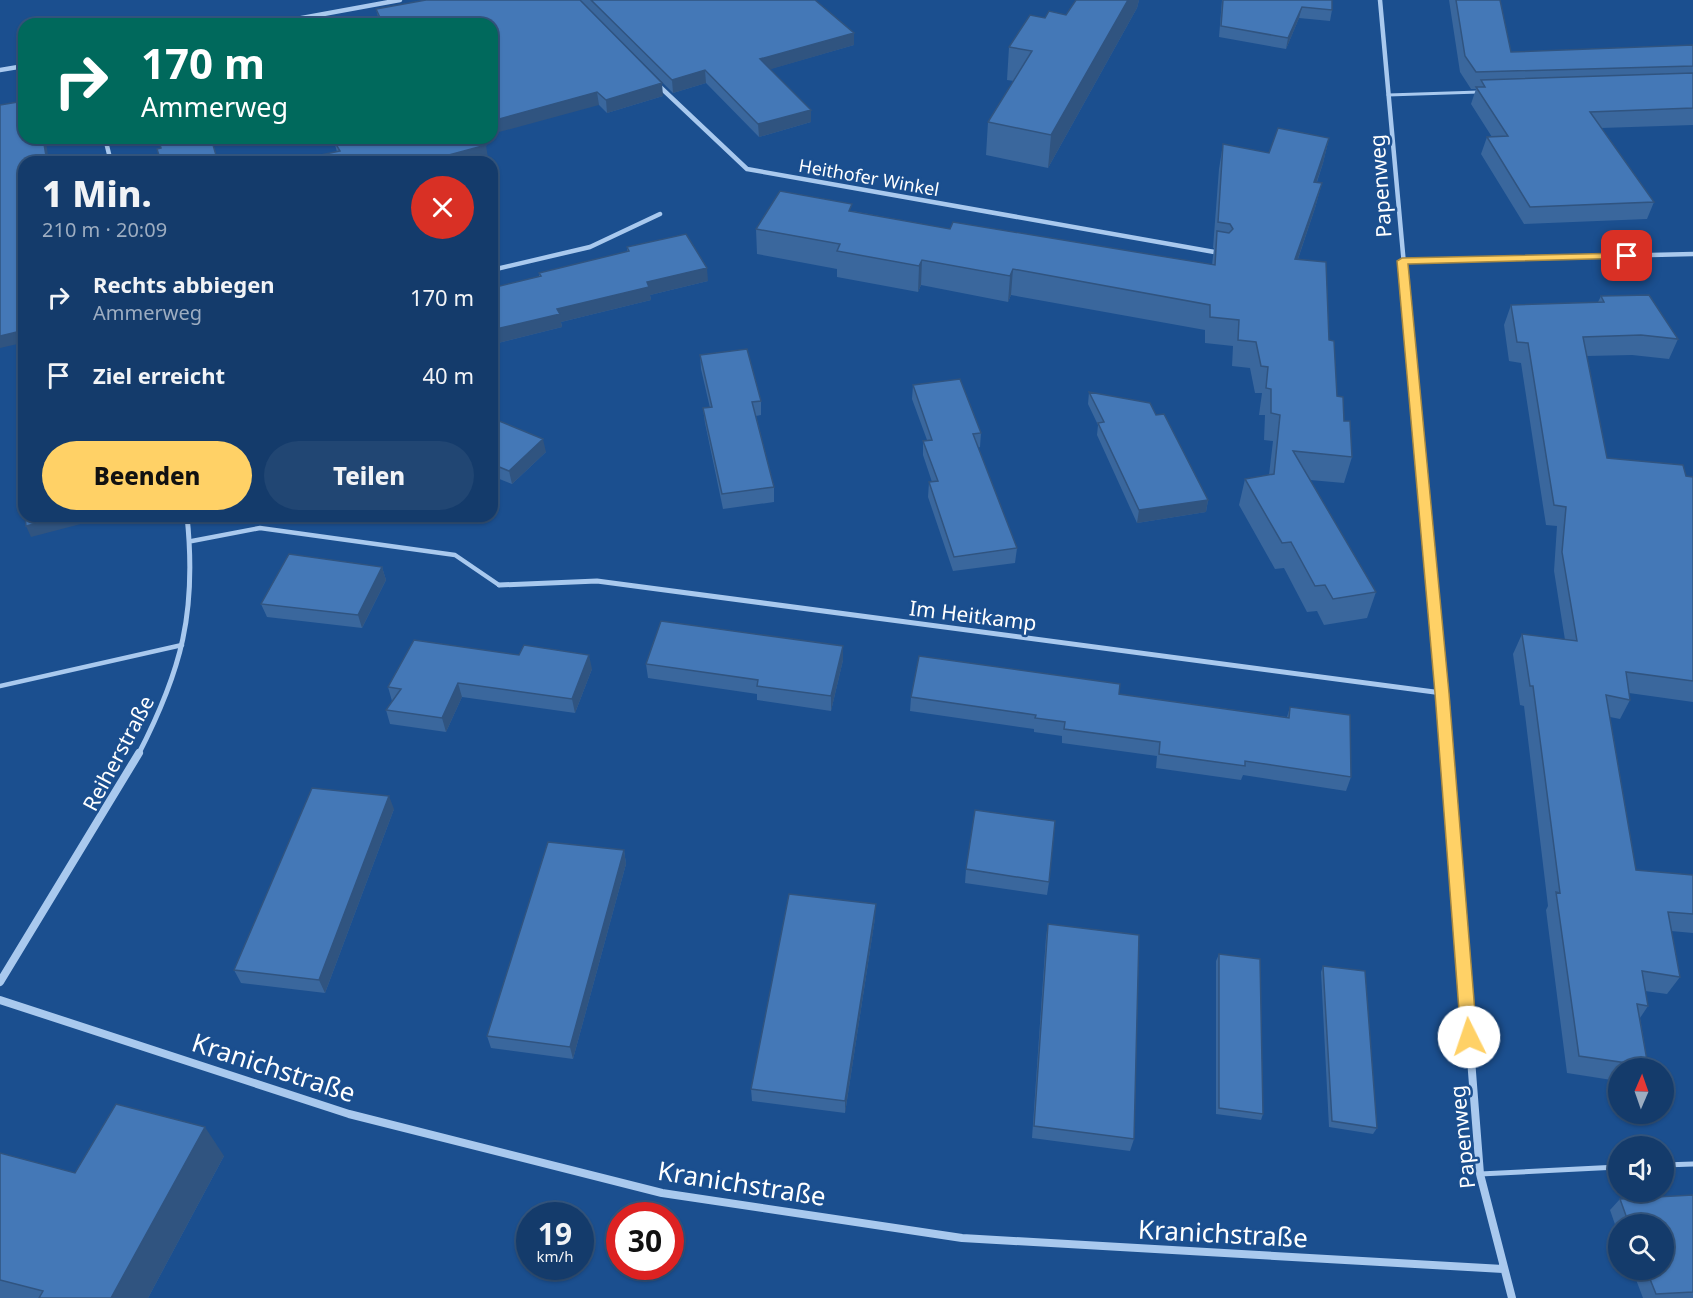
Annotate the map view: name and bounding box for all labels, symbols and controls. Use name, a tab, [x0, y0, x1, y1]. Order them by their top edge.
text: 170 m	[141, 34, 265, 91]
icon: right	[42, 42, 120, 120]
text: Ammerweg	[141, 88, 288, 125]
street label: Papenweg	[1362, 133, 1398, 239]
street label: Heithofer Winkel	[797, 153, 941, 201]
text: 1 Min.	[42, 169, 152, 218]
button: close	[411, 176, 474, 239]
text: 210 m · 20:09	[42, 216, 167, 243]
pin	[1601, 230, 1652, 281]
icon: arrive	[1610, 239, 1643, 272]
text: Rechts abbiegen	[93, 269, 275, 299]
icon: right	[42, 281, 75, 314]
text: 170 m	[410, 282, 474, 312]
text: Ammerweg	[93, 299, 202, 326]
icon: arrive	[42, 359, 75, 392]
text: Ziel erreicht	[93, 360, 225, 390]
text: 40 m	[423, 360, 474, 390]
button: Beenden	[42, 441, 252, 510]
button: Teilen	[264, 441, 474, 510]
street label: Im Heitkamp	[908, 593, 1038, 637]
street label: Reiherstraße	[76, 691, 160, 815]
position arrow	[1437, 1005, 1501, 1069]
street label: Kranichstraße	[188, 1024, 360, 1110]
north arrow	[1608, 1058, 1674, 1124]
map controls	[1608, 1058, 1674, 1280]
street label: Papenweg	[1443, 1084, 1481, 1190]
button: sound	[1608, 1136, 1674, 1202]
street label: Kranichstraße	[655, 1152, 829, 1214]
speed limit sign: 30	[606, 1202, 684, 1280]
street label: Kranichstraße	[1137, 1211, 1309, 1255]
text: 19	[538, 1213, 572, 1254]
button: search	[1608, 1214, 1674, 1280]
text: km/h	[537, 1246, 573, 1266]

